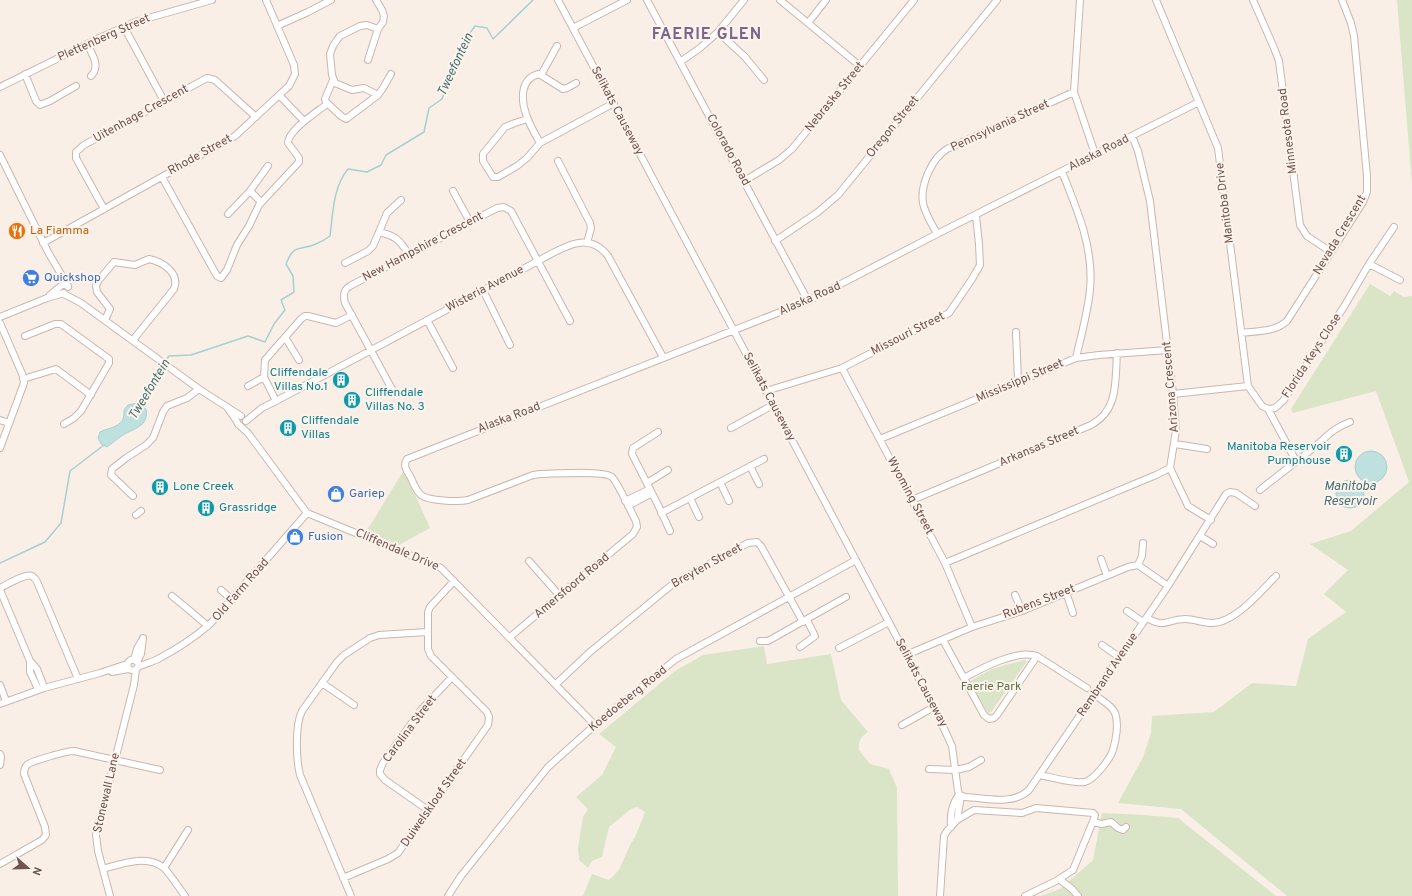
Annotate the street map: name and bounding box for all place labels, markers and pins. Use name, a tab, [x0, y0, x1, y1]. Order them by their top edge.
restaurant icon: La Fiamma	[7, 221, 27, 241]
place label: La Fiamma	[30, 223, 89, 239]
supermarket icon: Quickshop	[21, 268, 41, 288]
place label: Quickshop	[44, 270, 101, 286]
place label: Cliffendale Villas No.1	[270, 365, 328, 395]
building icon: Cliffendale Villas No.1	[331, 370, 351, 390]
place label: Cliffendale Villas No. 3	[365, 385, 425, 415]
building icon: Cliffendale Villas No. 3	[342, 390, 362, 410]
place label: Cliffendale Villas	[301, 413, 359, 443]
building icon: Cliffendale Villas	[278, 418, 298, 438]
place label: Manitoba Reservoir Pumphouse	[1227, 439, 1331, 469]
building icon: Manitoba Reservoir Pumphouse	[1334, 444, 1354, 464]
building icon: Lone Creek	[150, 477, 170, 497]
place label: Lone Creek	[173, 479, 234, 495]
shop icon: Gariep	[326, 484, 346, 504]
place label: Gariep	[349, 486, 385, 502]
building icon: Grassridge	[196, 498, 216, 518]
place label: Grassridge	[219, 500, 277, 516]
shop icon: Fusion	[285, 527, 305, 547]
place label: Fusion	[308, 529, 343, 545]

